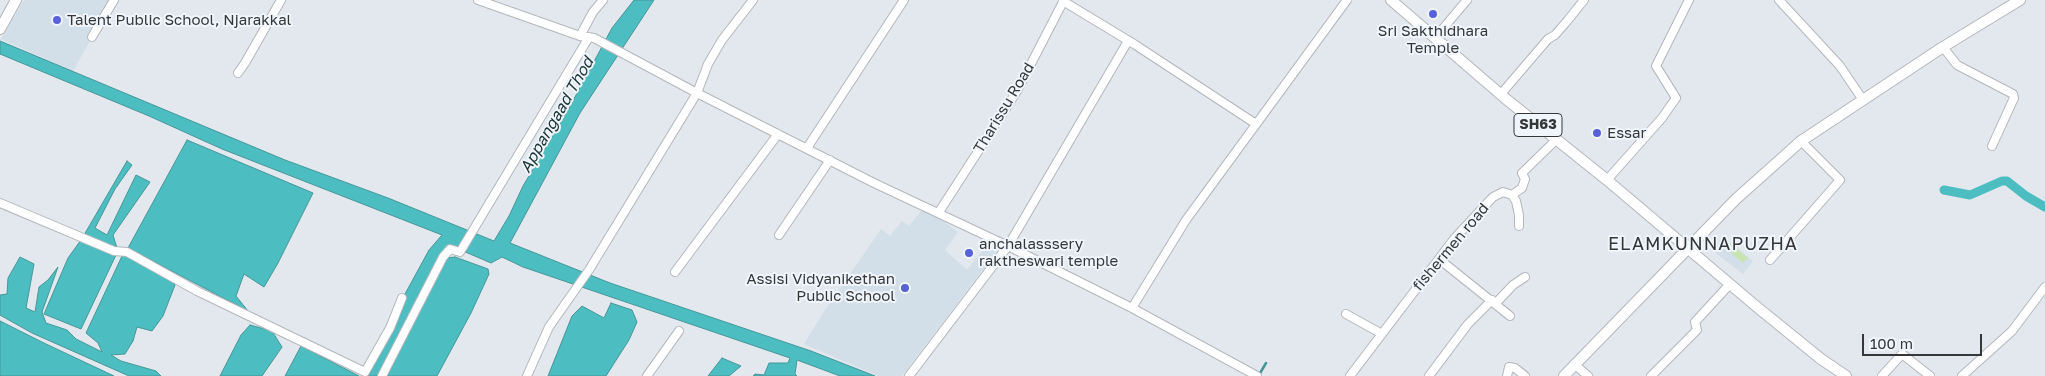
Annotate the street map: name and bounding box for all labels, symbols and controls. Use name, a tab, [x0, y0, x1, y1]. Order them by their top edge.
marker: Sri Sakthidhara Temple	[1427, 8, 1439, 20]
place label: Talent Public School, Njarakkal	[67, 11, 291, 29]
marker: Talent Public School, Njarakkal	[51, 14, 63, 26]
place label: Sri Sakthidhara Temple	[1378, 22, 1488, 57]
water label: Appangaad Thod	[516, 54, 598, 176]
street label: Tharissu Road	[970, 60, 1038, 156]
road number: SH63	[1514, 114, 1562, 136]
place label: Essar	[1607, 124, 1646, 142]
marker: Essar	[1591, 127, 1603, 139]
street label: fishermen road	[1409, 200, 1493, 294]
district label: ELAMKUNNAPUZHA	[1606, 233, 1800, 255]
place label: anchalasssery raktheswari temple	[979, 235, 1118, 270]
marker: anchalasssery raktheswari temple	[963, 247, 975, 259]
place label: Assisi Vidyanikethan Public School	[747, 270, 895, 305]
marker: Assisi Vidyanikethan Public School	[899, 282, 911, 294]
scale bar	[1865, 324, 1985, 356]
text: 100 m	[1870, 334, 1913, 352]

